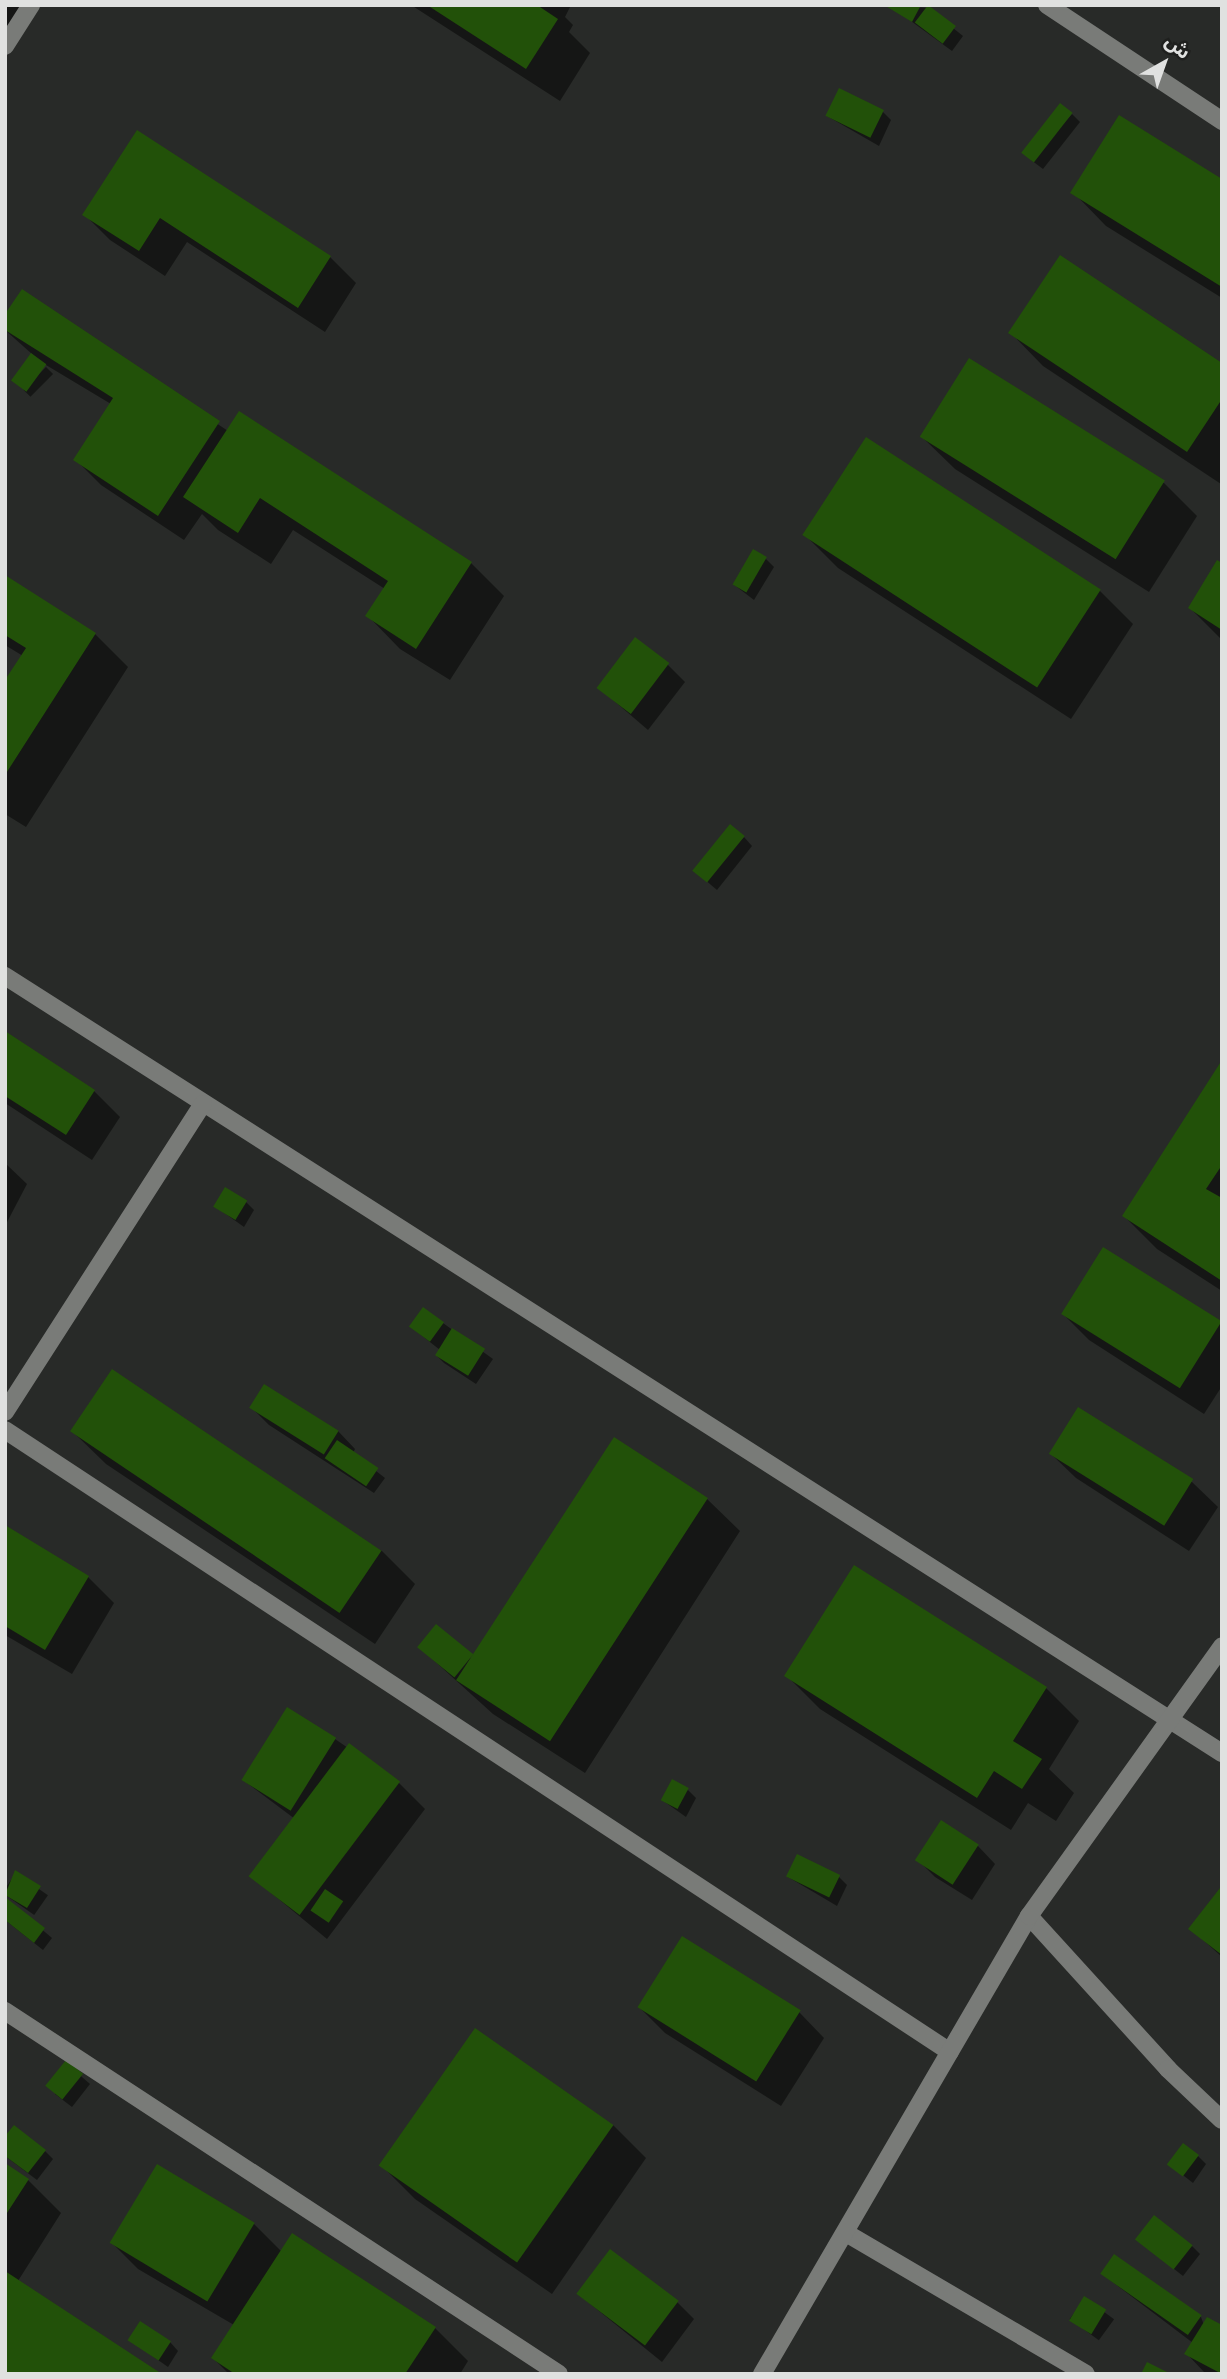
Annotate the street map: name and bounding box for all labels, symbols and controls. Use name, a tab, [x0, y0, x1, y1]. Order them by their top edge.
north arrow	[1129, 28, 1199, 98]
text: ش	[1160, 29, 1195, 64]

